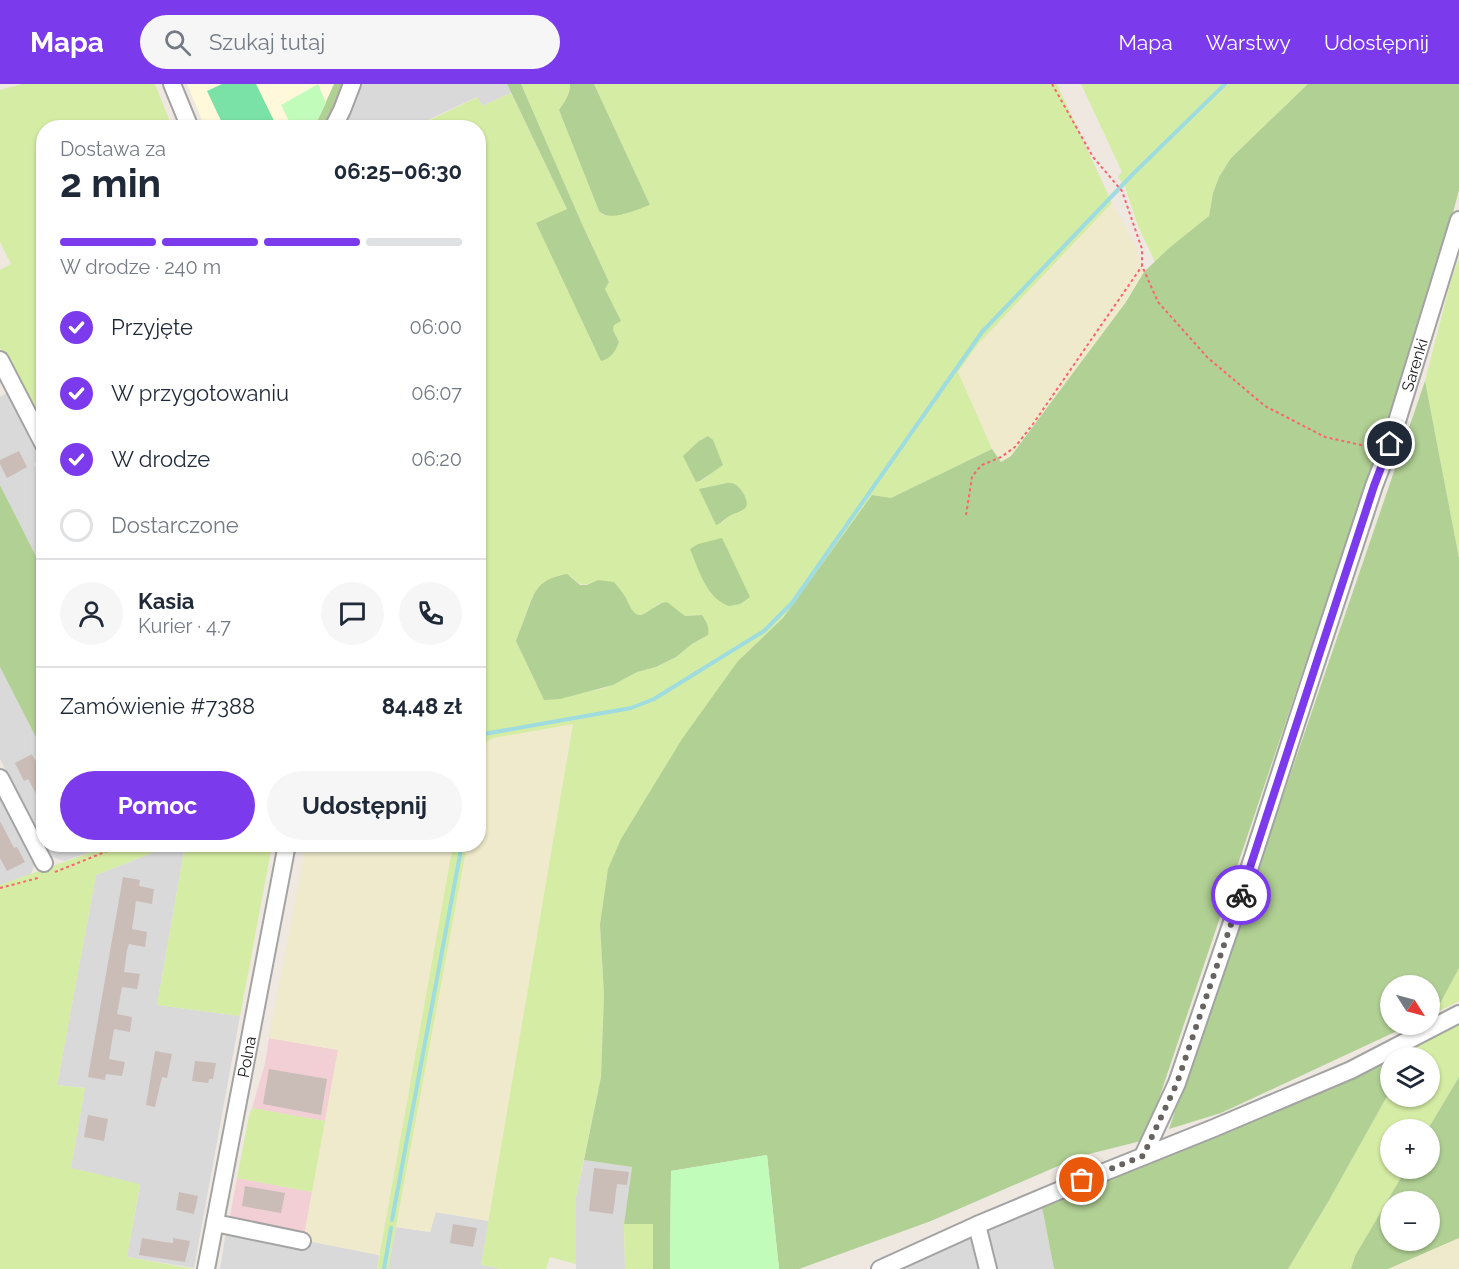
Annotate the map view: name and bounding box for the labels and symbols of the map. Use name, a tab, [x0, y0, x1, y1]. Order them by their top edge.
street label: Sarenki	[1398, 336, 1432, 394]
pin	[1364, 418, 1415, 469]
courier	[1211, 865, 1271, 925]
north arrow	[1380, 975, 1440, 1035]
street label: Polna	[234, 1035, 260, 1079]
pin	[1056, 1154, 1107, 1205]

